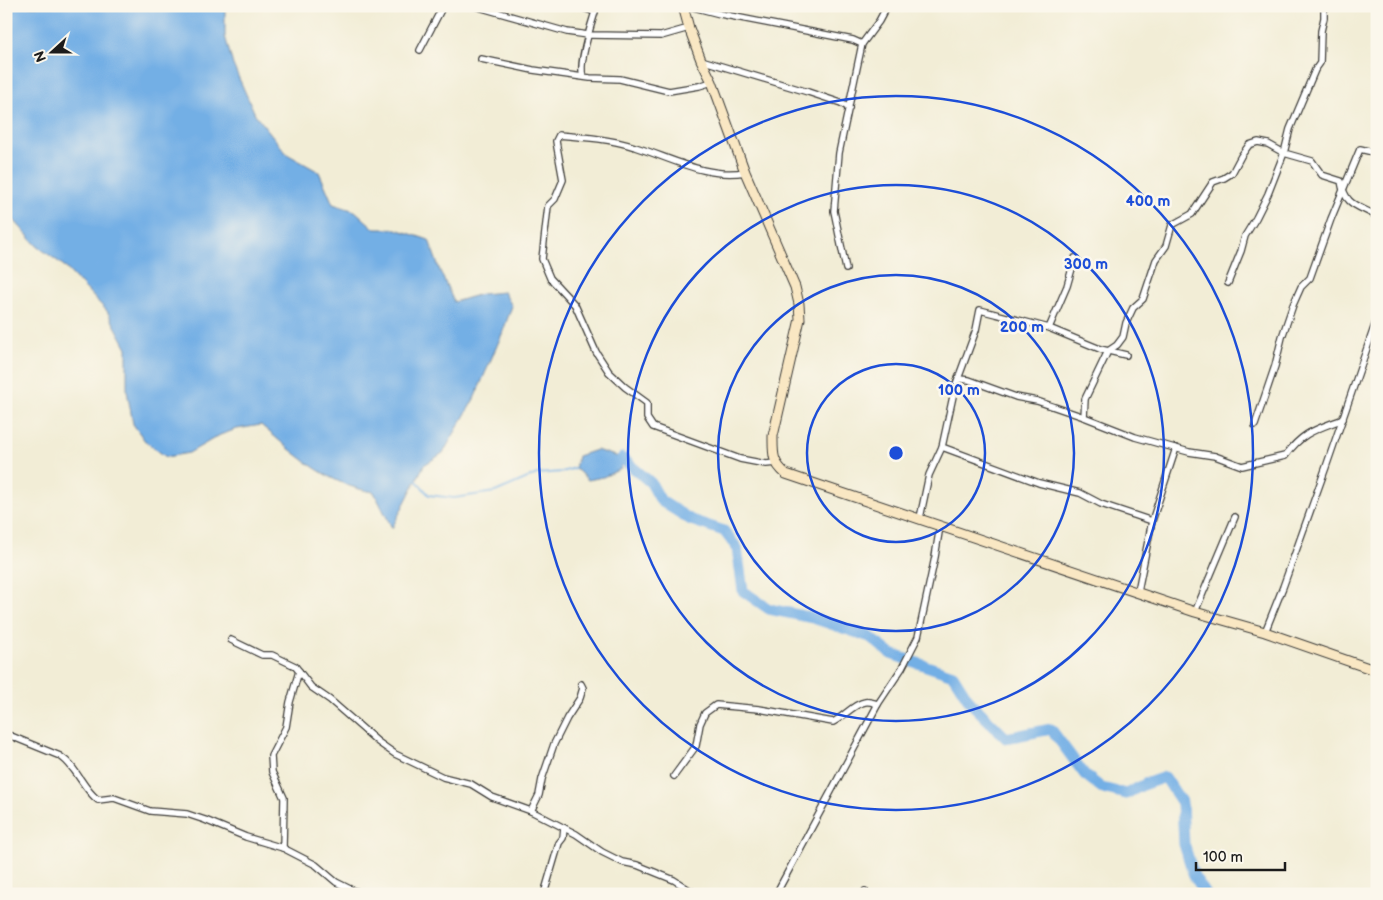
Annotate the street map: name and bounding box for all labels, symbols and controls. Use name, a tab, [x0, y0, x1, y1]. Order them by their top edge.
north arrow	[28, 28, 78, 78]
text: N	[31, 49, 50, 64]
text: 400 m	[1126, 192, 1170, 211]
text: 300 m	[1064, 255, 1108, 274]
text: 200 m	[1000, 318, 1044, 337]
text: 100 m	[938, 381, 980, 400]
centre of rings	[887, 444, 905, 462]
scale bar	[1196, 840, 1284, 872]
text: 100 m	[1203, 848, 1243, 867]

